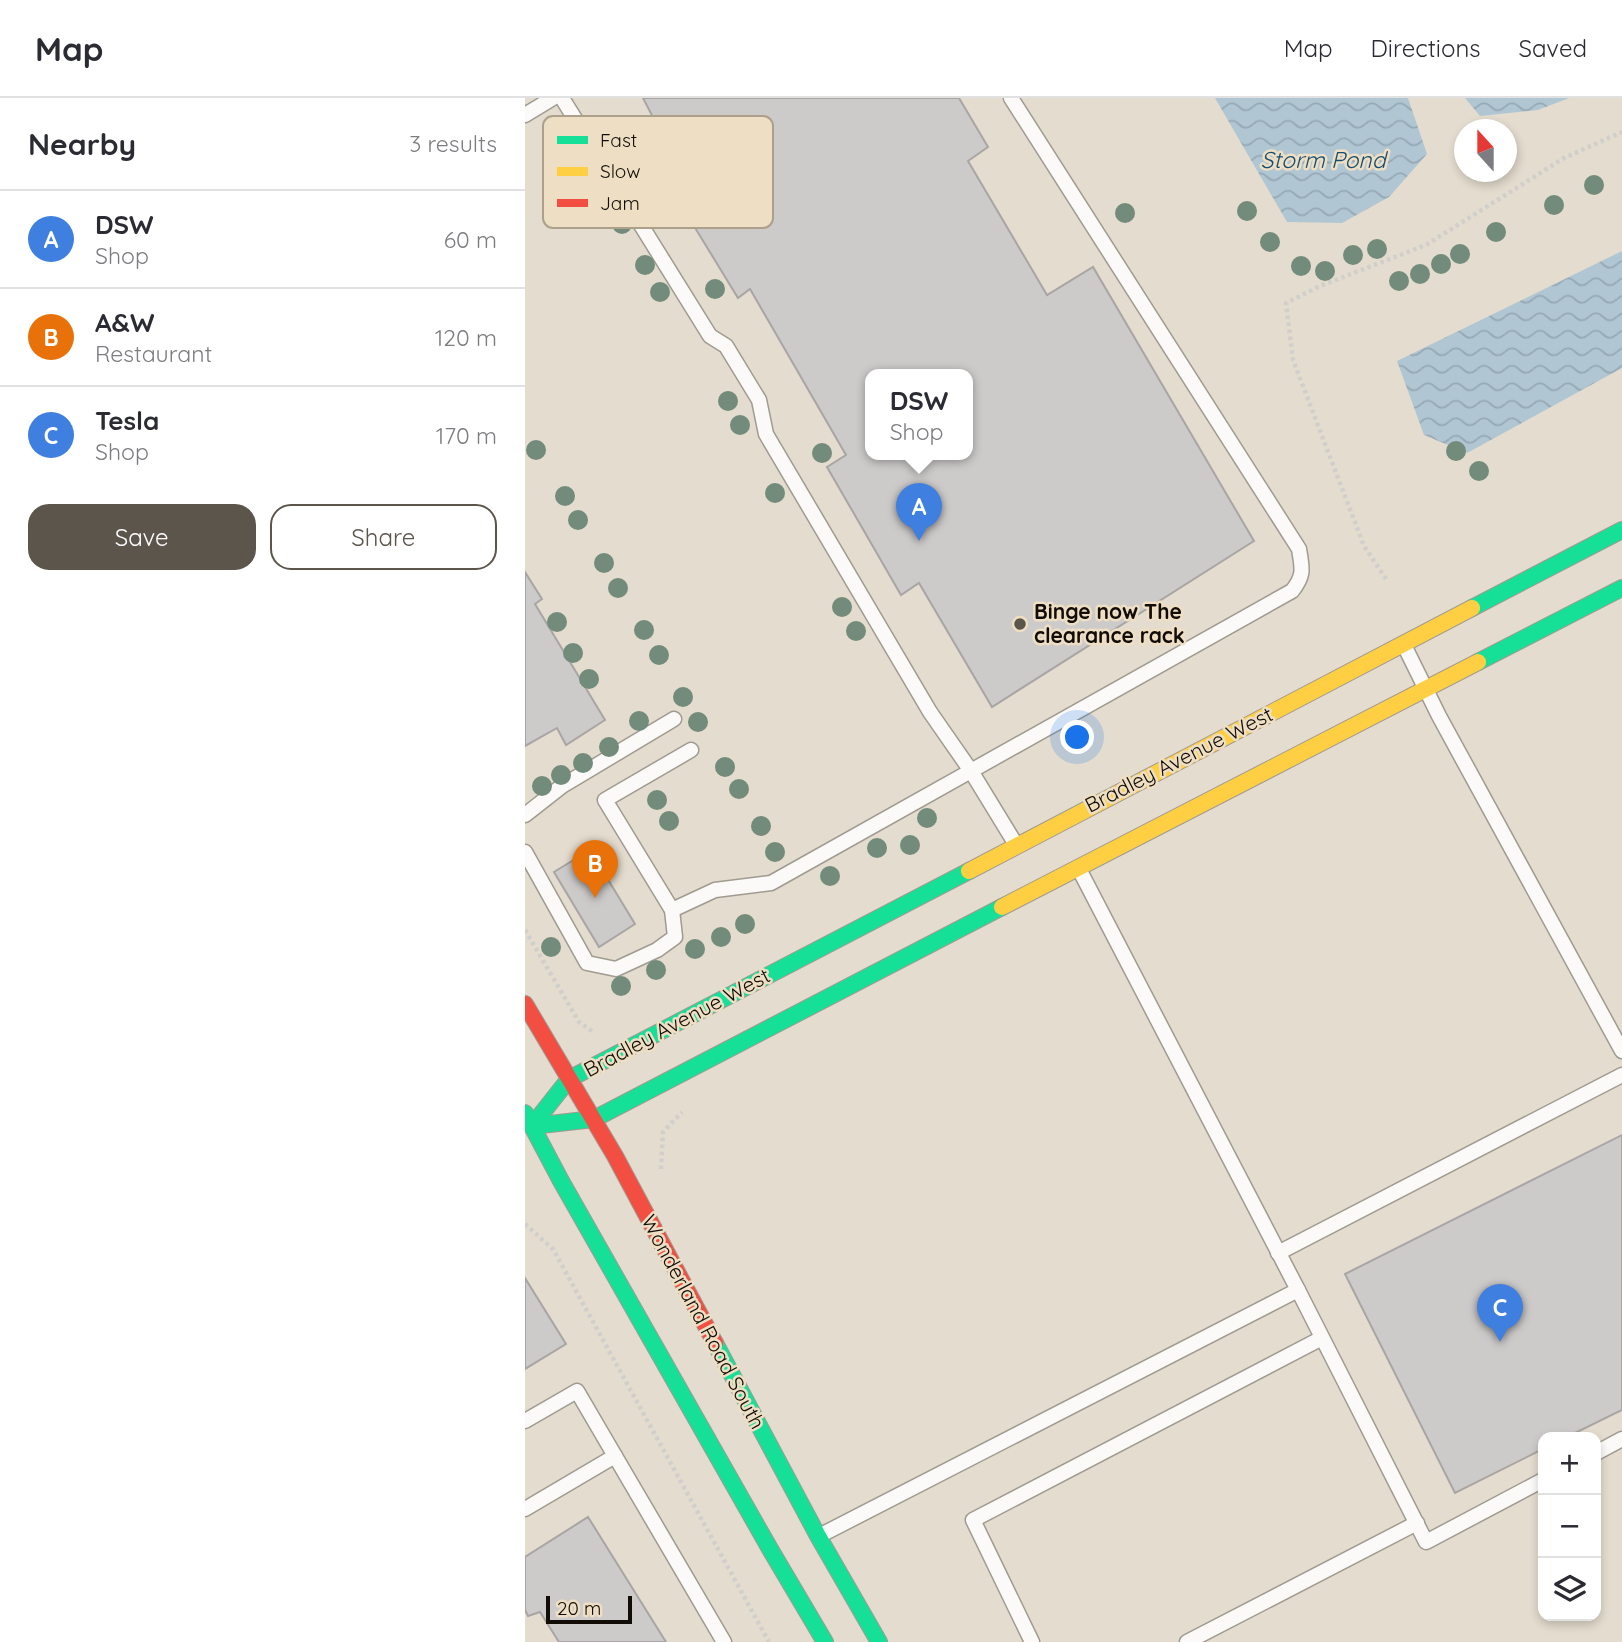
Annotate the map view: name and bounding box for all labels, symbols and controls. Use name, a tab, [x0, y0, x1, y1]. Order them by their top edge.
text: Map	[35, 28, 103, 69]
text: Map	[1284, 33, 1333, 63]
text: Directions	[1371, 33, 1481, 63]
text: Saved	[1519, 33, 1587, 63]
legend	[543, 116, 773, 228]
north arrow	[1454, 119, 1517, 182]
text: Nearby	[28, 125, 136, 163]
text: Fast	[600, 128, 637, 152]
text: 3 results	[409, 129, 497, 158]
water label: Storm Pond	[1260, 145, 1389, 174]
text: Slow	[600, 159, 641, 183]
text: Jam	[600, 191, 640, 215]
text: DSW	[95, 208, 154, 241]
text: A	[44, 225, 58, 254]
text: 60 m	[444, 225, 497, 254]
text: Shop	[95, 241, 149, 270]
text: A&W	[95, 306, 155, 339]
text: B	[43, 323, 59, 352]
text: 120 m	[435, 323, 497, 352]
text: Restaurant	[95, 339, 212, 368]
popup	[865, 369, 973, 460]
text: DSW	[890, 384, 948, 417]
text: Tesla	[95, 404, 159, 437]
text: Shop	[890, 417, 944, 446]
text: C	[44, 421, 58, 450]
text: 170 m	[436, 421, 497, 450]
text: Shop	[95, 437, 149, 466]
pin: A	[896, 483, 942, 541]
button: Save	[28, 504, 256, 570]
button: Share	[270, 504, 497, 570]
place label: Binge now The clearance rack	[1034, 598, 1185, 648]
marker: Binge now The clearance rack	[1012, 616, 1028, 632]
street label: Bradley Avenue West	[1080, 700, 1277, 818]
your location	[1060, 720, 1094, 754]
pin: B	[572, 840, 618, 898]
street label: Bradley Avenue West	[579, 962, 774, 1082]
street label: Wonderland Road South	[636, 1210, 771, 1433]
pin: C	[1477, 1284, 1523, 1342]
map controls	[1538, 1432, 1601, 1621]
button: +	[1538, 1432, 1601, 1495]
button: −	[1538, 1495, 1601, 1558]
button: layers	[1538, 1558, 1601, 1621]
scale bar	[546, 1593, 632, 1625]
text: 20 m	[557, 1596, 601, 1620]

